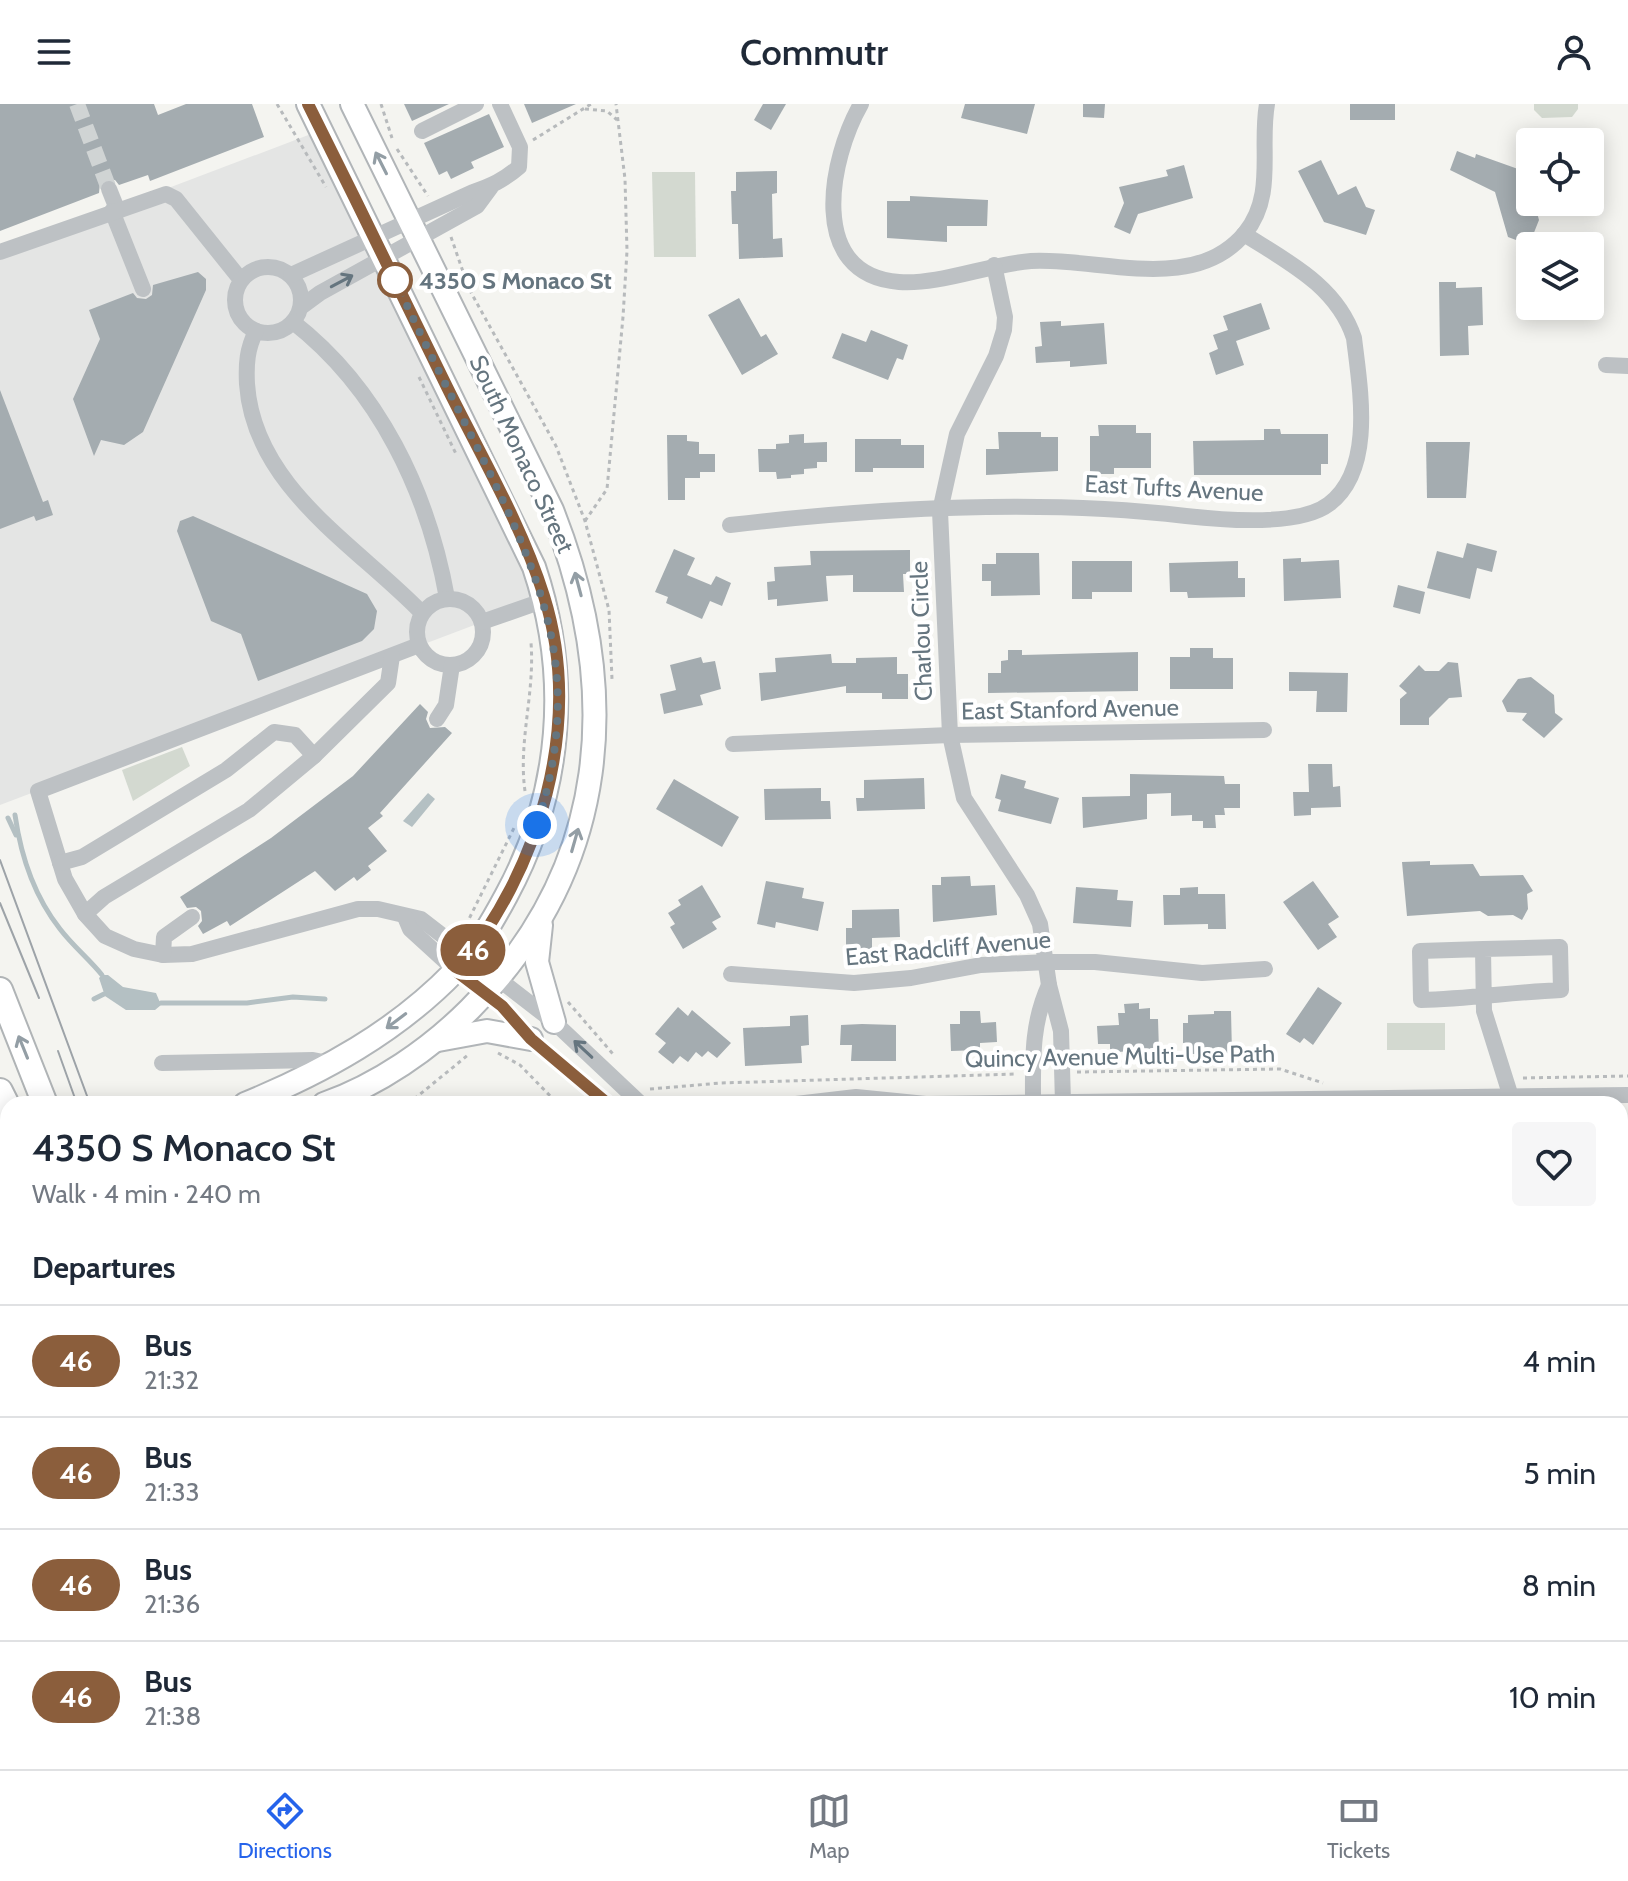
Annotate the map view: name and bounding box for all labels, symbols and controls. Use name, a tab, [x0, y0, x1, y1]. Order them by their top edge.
icon: menu	[32, 30, 76, 74]
text: Commutr	[740, 30, 888, 74]
icon: person	[1552, 30, 1596, 74]
map controls	[1516, 128, 1604, 320]
button: locate	[1516, 128, 1604, 216]
one-way arrow	[373, 152, 389, 176]
button: layers	[1516, 232, 1604, 320]
marker: 4350 S Monaco St	[378, 263, 412, 297]
place label: 4350 S Monaco St	[419, 266, 612, 295]
one-way arrow	[329, 273, 353, 289]
street label: South Monaco Street	[464, 351, 580, 557]
street label: East Tufts Avenue	[1084, 469, 1264, 507]
street label: Charlou Circle	[904, 560, 938, 702]
one-way arrow	[570, 571, 585, 597]
street label: East Stanford Avenue	[961, 693, 1179, 725]
your location	[517, 805, 557, 845]
one-way arrow	[569, 828, 583, 853]
line badge: 46	[437, 924, 509, 976]
street label: East Radcliff Avenue	[844, 925, 1052, 971]
text: 46	[456, 933, 490, 967]
one-way arrow	[386, 1013, 408, 1030]
one-way arrow	[14, 1035, 29, 1060]
street label: Quincy Avenue Multi-Use Path	[965, 1039, 1275, 1073]
one-way arrow	[574, 1040, 593, 1059]
button: heart	[1512, 1122, 1596, 1206]
text: 4350 S Monaco St	[32, 1124, 335, 1171]
text: Walk · 4 min · 240 m	[32, 1178, 261, 1210]
text: Departures	[32, 1249, 176, 1286]
text: Bus	[144, 1327, 192, 1364]
text: 4 min	[1522, 1343, 1596, 1380]
text: 46	[59, 1344, 93, 1378]
text: 21:32	[144, 1364, 199, 1396]
text: Bus	[144, 1439, 192, 1476]
text: 5 min	[1524, 1455, 1596, 1492]
text: 46	[59, 1456, 93, 1490]
text: 21:33	[144, 1476, 200, 1508]
text: Bus	[144, 1551, 192, 1588]
text: 8 min	[1522, 1567, 1596, 1604]
text: 46	[59, 1568, 93, 1602]
text: 21:36	[144, 1588, 200, 1620]
text: Bus	[144, 1663, 192, 1700]
text: 10 min	[1509, 1679, 1596, 1716]
text: 46	[59, 1680, 93, 1714]
text: 21:38	[144, 1700, 201, 1732]
tab: Directions	[238, 1789, 332, 1864]
tab: Map	[807, 1789, 851, 1864]
tab: Tickets	[1327, 1789, 1390, 1864]

